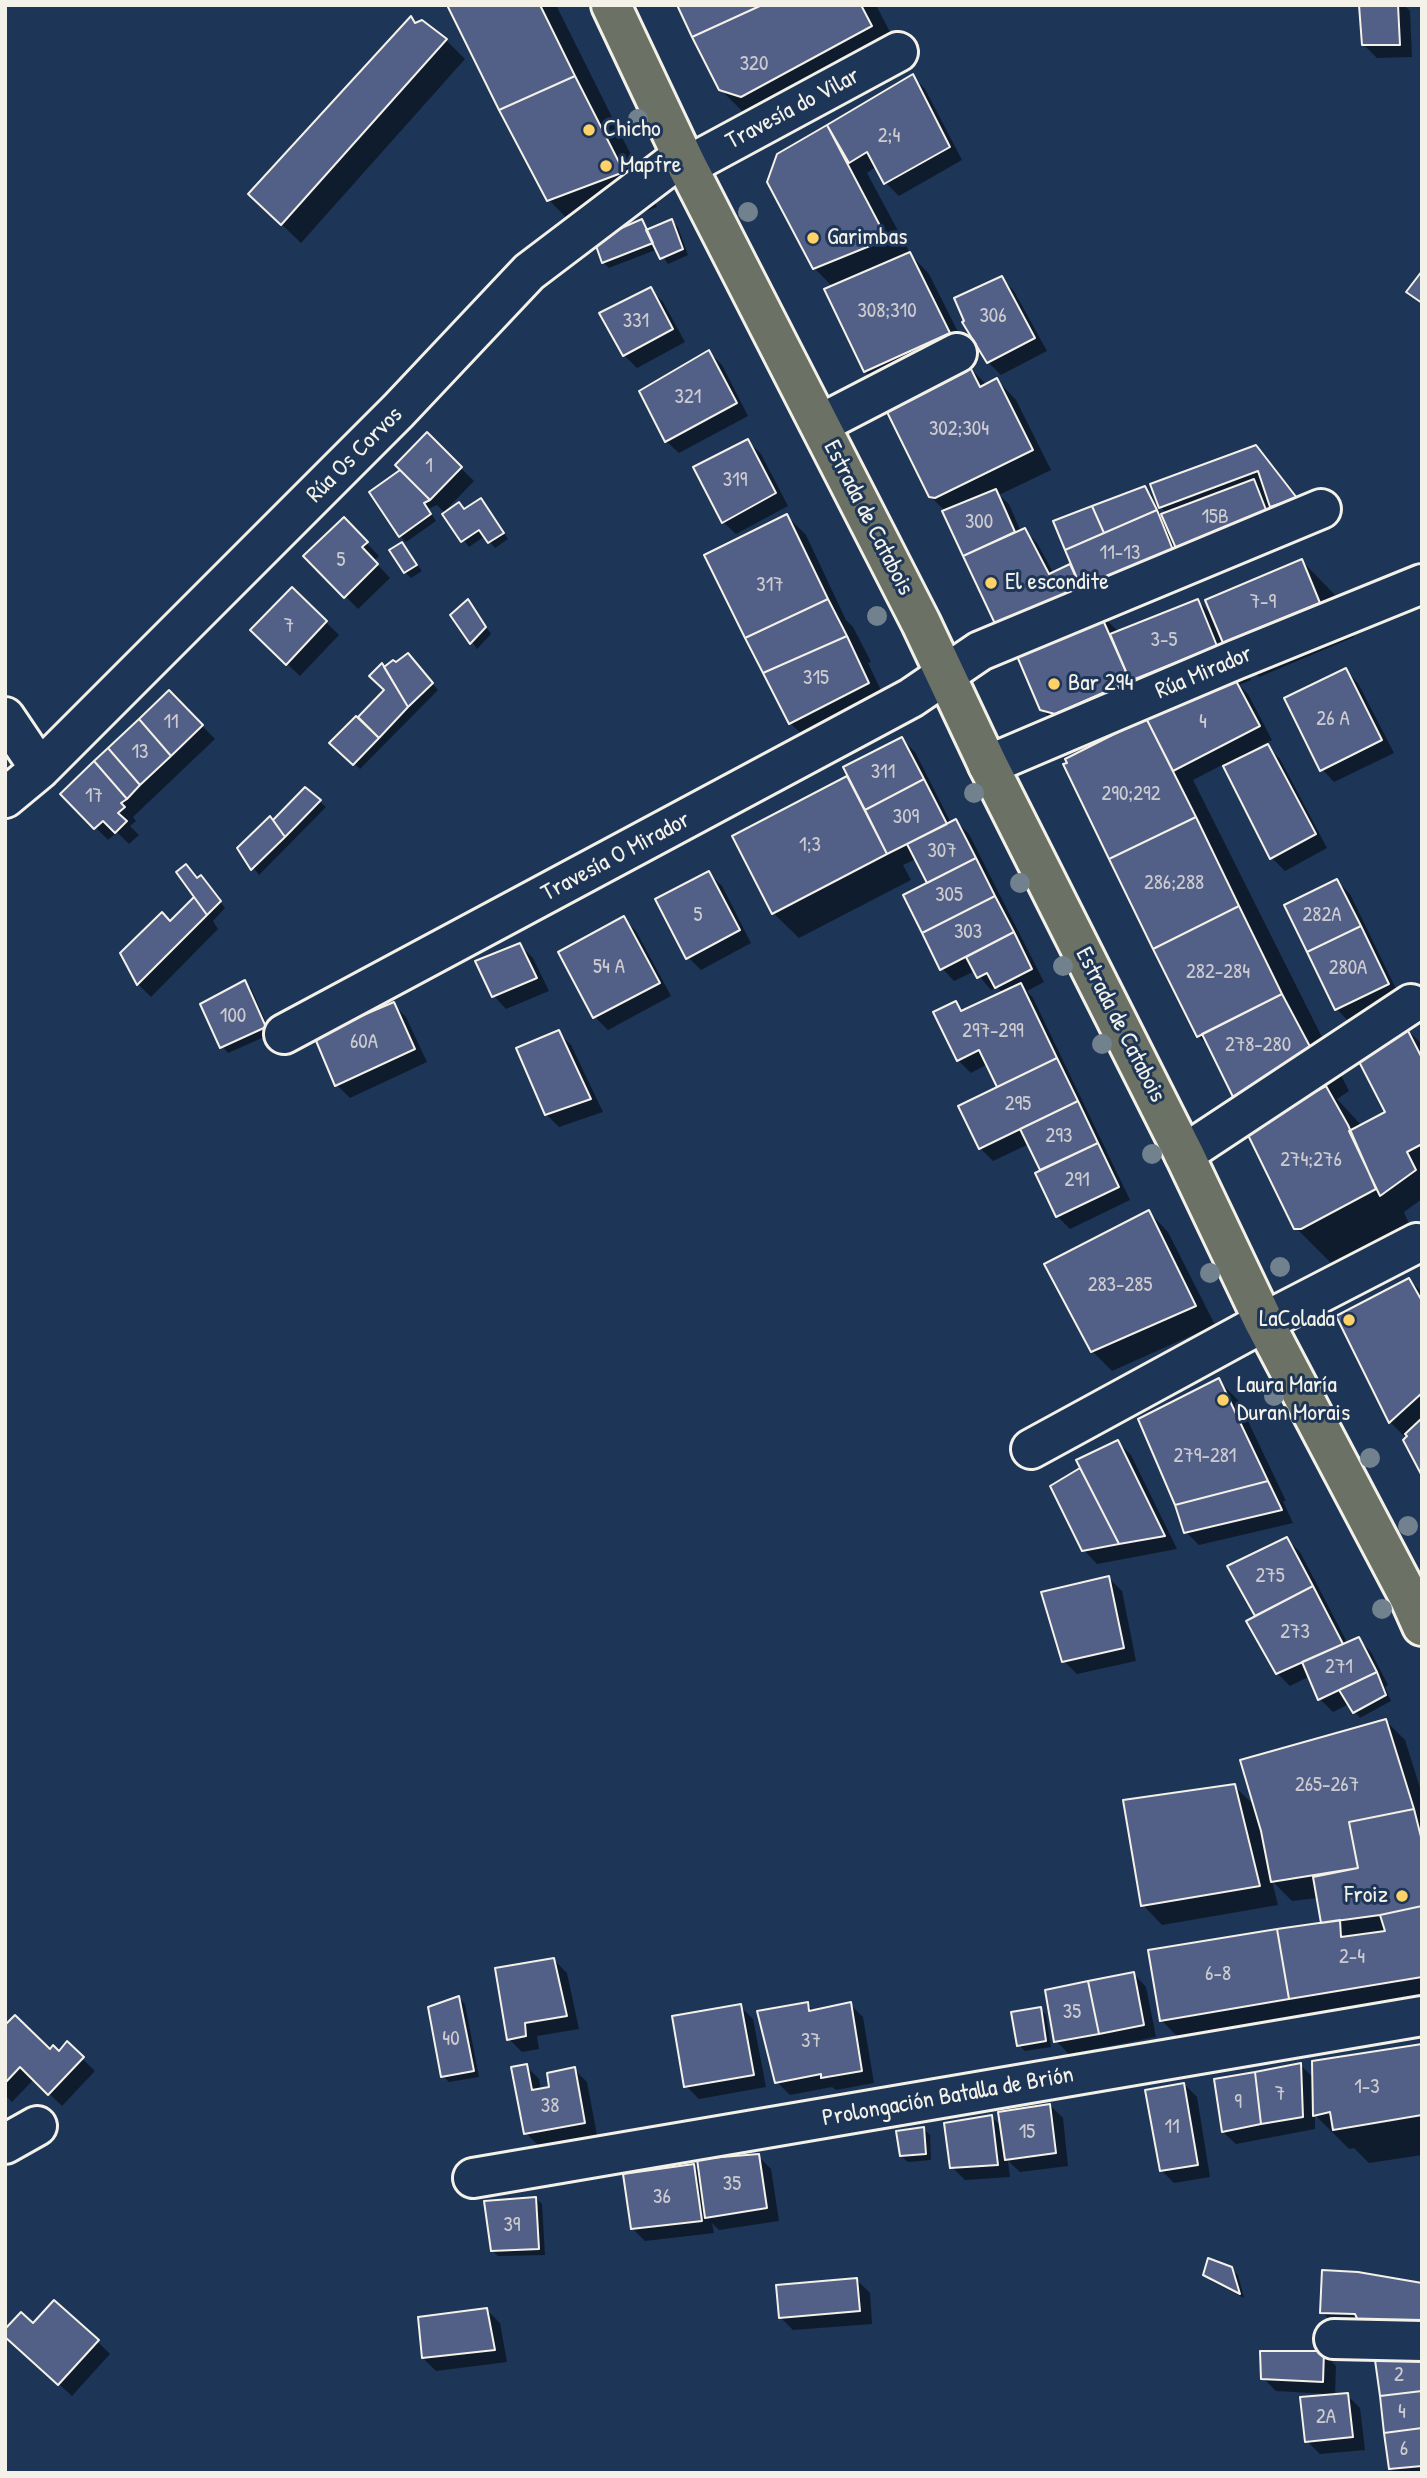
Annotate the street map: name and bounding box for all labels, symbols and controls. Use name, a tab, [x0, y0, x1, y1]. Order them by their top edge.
house number: 320	[740, 51, 768, 77]
street label: Travesía do Vilar	[721, 62, 865, 156]
place label: Chicho	[603, 116, 661, 144]
marker: Chicho	[581, 122, 597, 138]
house number: 2;4	[878, 123, 900, 149]
place label: Mapfre	[620, 152, 681, 180]
marker: Mapfre	[598, 158, 614, 174]
place label: Garimbas	[827, 224, 907, 252]
marker: Garimbas	[805, 230, 821, 246]
house number: 308;310	[857, 298, 917, 324]
house number: 306	[979, 303, 1007, 329]
house number: 331	[623, 308, 649, 334]
house number: 321	[675, 384, 701, 410]
street label: Rúa Os Corvos	[301, 401, 409, 509]
house number: 302;304	[929, 416, 989, 442]
street label: Estrada de Catabois	[817, 436, 919, 600]
house number: 1	[425, 453, 433, 479]
house number: 319	[723, 467, 747, 493]
house number: 15B	[1201, 504, 1229, 530]
house number: 300	[965, 509, 993, 535]
house number: 11-13	[1100, 540, 1140, 566]
house number: 5	[337, 547, 345, 573]
place label: El escondite	[1005, 569, 1109, 597]
house number: 317	[756, 572, 784, 598]
marker: El escondite	[983, 575, 999, 591]
house number: 7-9	[1250, 589, 1276, 615]
house number: 7	[284, 613, 294, 639]
house number: 3-5	[1151, 627, 1177, 653]
street label: Rúa Mirador	[1151, 640, 1257, 706]
house number: 315	[803, 665, 829, 691]
place label: Bar 294	[1068, 670, 1133, 698]
marker: Bar 294	[1046, 676, 1062, 692]
house number: 26 A	[1316, 706, 1350, 732]
house number: 11	[163, 709, 179, 735]
house number: 4	[1199, 709, 1207, 735]
house number: 13	[131, 739, 149, 765]
house number: 311	[871, 759, 895, 785]
house number: 290;292	[1101, 781, 1161, 807]
house number: 17	[85, 783, 103, 809]
house number: 309	[893, 804, 919, 830]
street label: Travesía O Mirador	[537, 806, 695, 908]
house number: 1;3	[799, 832, 821, 858]
house number: 307	[927, 838, 957, 864]
house number: 286;288	[1144, 870, 1204, 896]
house number: 305	[935, 882, 963, 908]
house number: 5	[694, 902, 702, 928]
house number: 282A	[1303, 902, 1341, 928]
house number: 303	[954, 919, 982, 945]
street label: Estrada de Catabois	[1069, 943, 1171, 1107]
house number: 54 A	[593, 954, 625, 980]
house number: 280A	[1329, 955, 1367, 981]
house number: 282-284	[1186, 959, 1250, 985]
house number: 100	[220, 1003, 246, 1029]
house number: 297-299	[962, 1018, 1024, 1044]
house number: 60A	[350, 1029, 378, 1055]
house number: 278-280	[1225, 1032, 1291, 1058]
house number: 295	[1005, 1091, 1031, 1117]
house number: 293	[1046, 1123, 1072, 1149]
house number: 274;276	[1280, 1147, 1342, 1173]
house number: 291	[1064, 1167, 1090, 1193]
house number: 283-285	[1088, 1272, 1152, 1298]
place label: LaColada	[1259, 1306, 1335, 1334]
marker: LaColada	[1341, 1312, 1357, 1328]
place label: Laura María Duran Morais	[1237, 1372, 1350, 1428]
marker: Laura María Duran Morais	[1215, 1392, 1231, 1408]
house number: 279-281	[1174, 1443, 1236, 1469]
house number: 275	[1255, 1563, 1285, 1589]
house number: 273	[1280, 1619, 1310, 1645]
house number: 271	[1325, 1654, 1353, 1680]
house number: 265-267	[1295, 1772, 1359, 1798]
place label: Froiz	[1344, 1882, 1388, 1910]
marker: Froiz	[1394, 1888, 1410, 1904]
house number: 2-4	[1339, 1944, 1365, 1970]
house number: 6-8	[1205, 1961, 1231, 1987]
house number: 35	[1063, 1999, 1081, 2025]
house number: 40	[442, 2026, 460, 2052]
house number: 37	[801, 2028, 821, 2054]
street label: Prolongación Batalla de Brión	[820, 2061, 1076, 2133]
house number: 1-3	[1354, 2074, 1380, 2100]
house number: 7	[1275, 2081, 1285, 2107]
house number: 9	[1234, 2089, 1242, 2115]
house number: 38	[541, 2093, 559, 2119]
house number: 11	[1164, 2114, 1180, 2140]
house number: 15	[1019, 2119, 1035, 2145]
house number: 35	[723, 2171, 741, 2197]
house number: 36	[653, 2184, 671, 2210]
house number: 39	[503, 2212, 521, 2238]
house number: 2	[1394, 2362, 1404, 2388]
house number: 4	[1398, 2399, 1406, 2425]
house number: 2A	[1316, 2404, 1336, 2430]
house number: 6	[1400, 2436, 1408, 2462]

